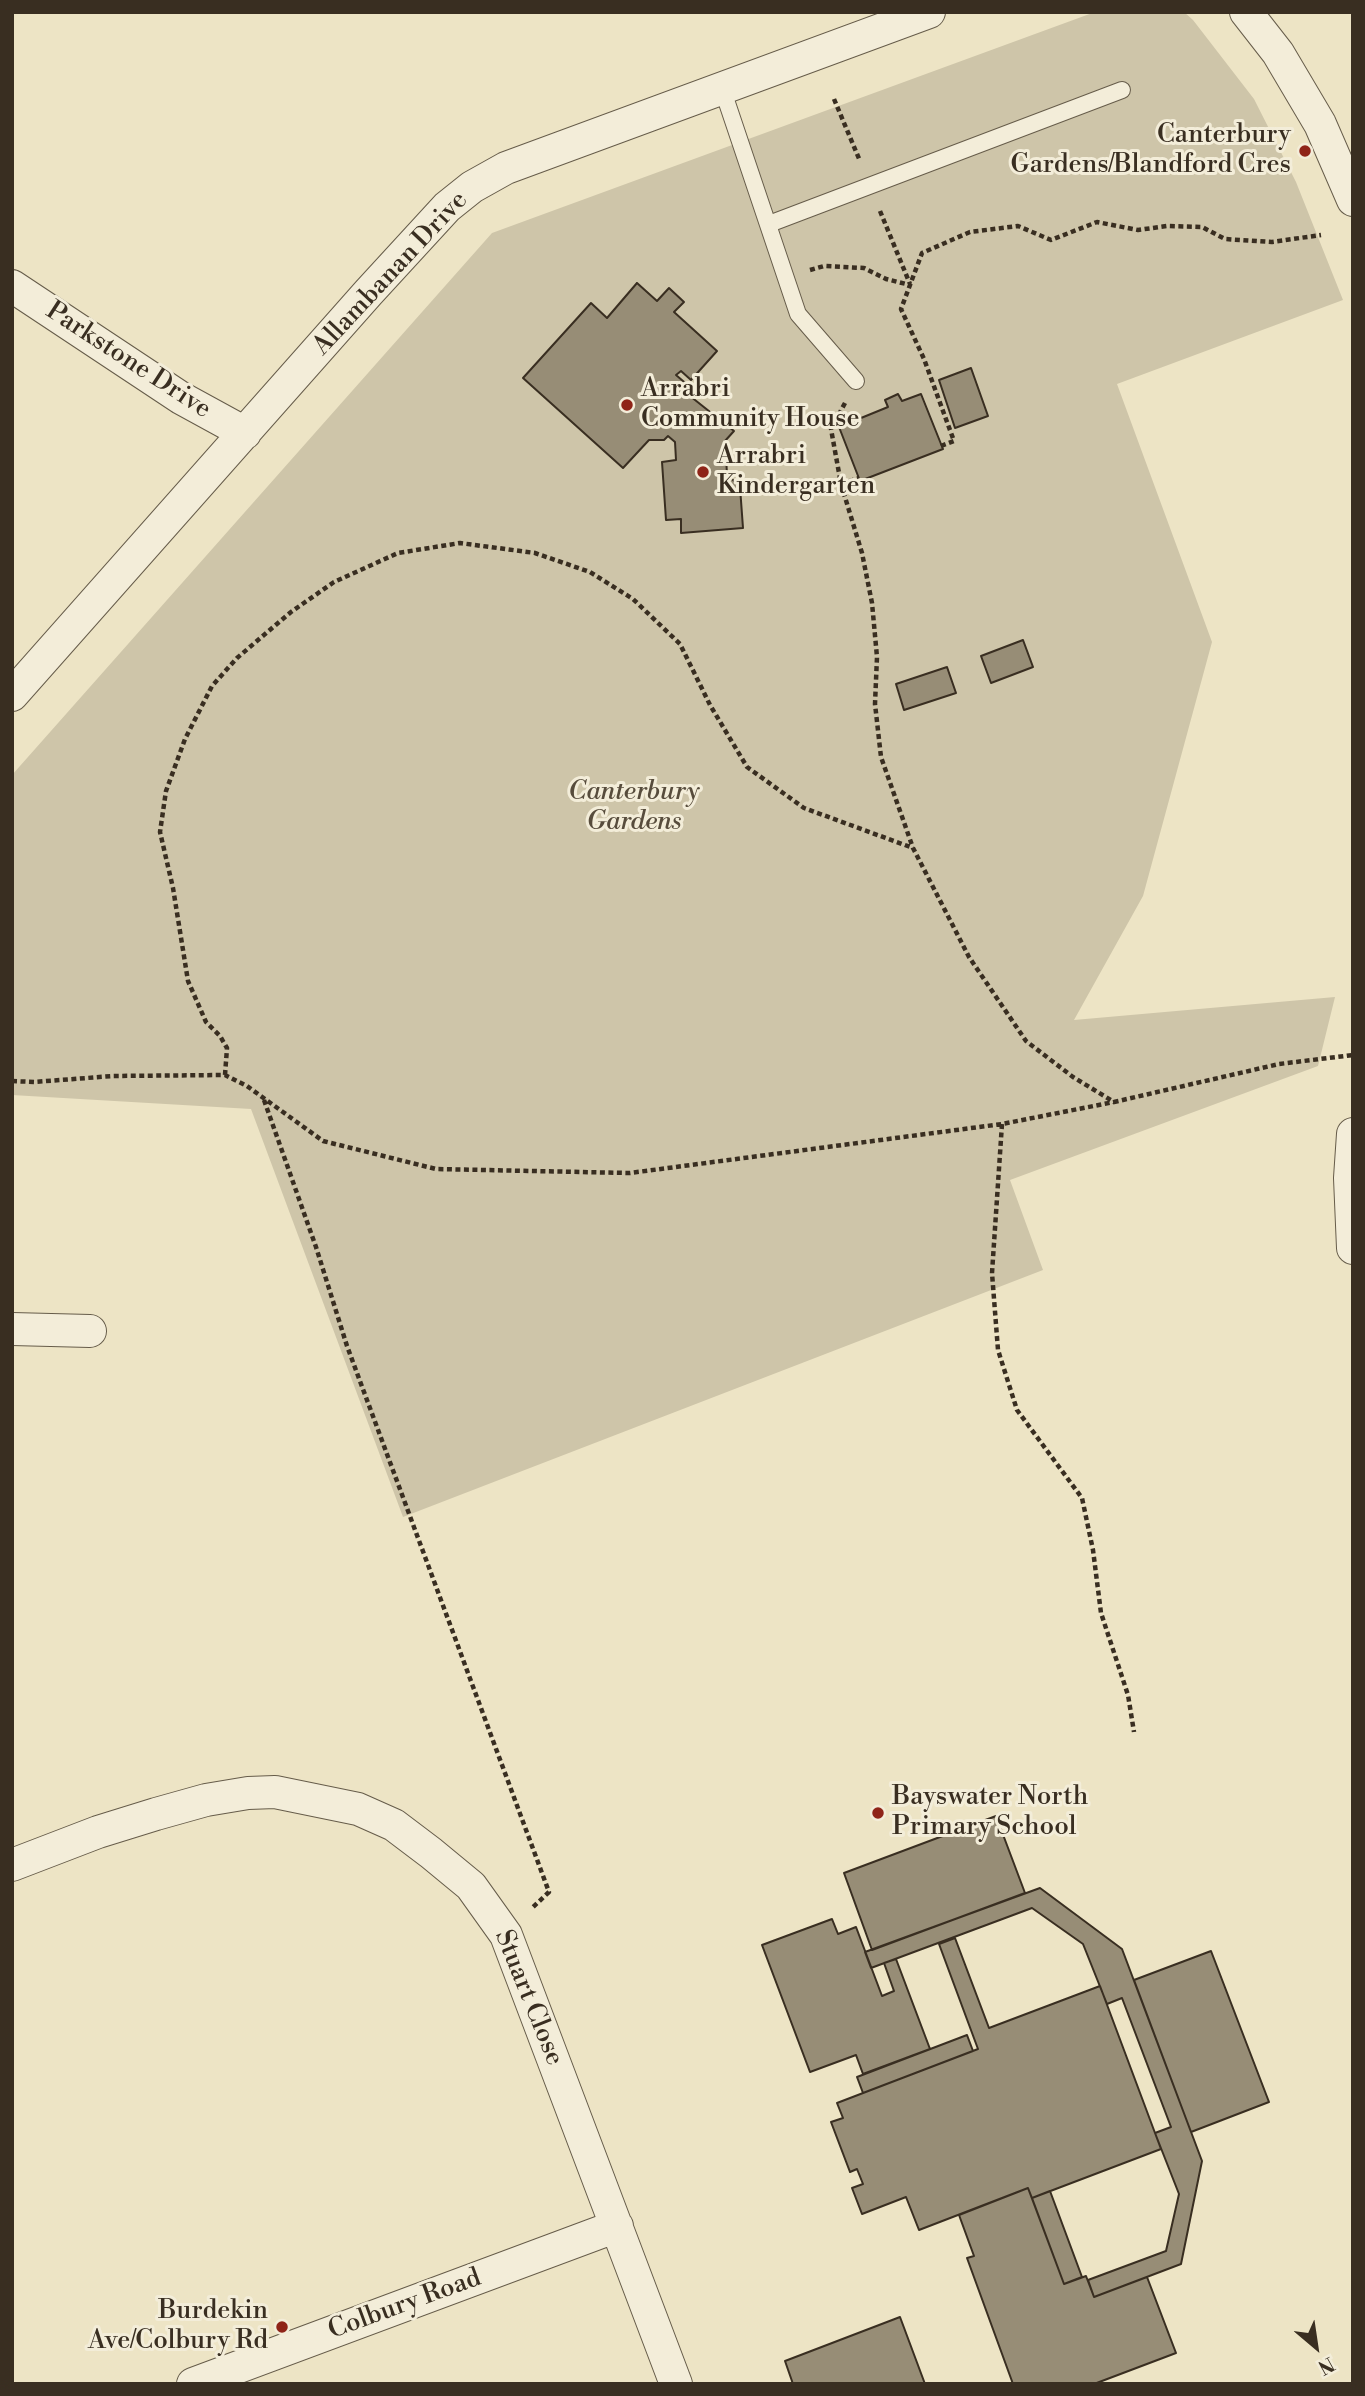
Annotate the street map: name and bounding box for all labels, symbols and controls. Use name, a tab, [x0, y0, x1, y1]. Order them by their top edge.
place label: Canterbury Gardens/Blandford Cres	[1010, 120, 1291, 182]
marker: Canterbury Gardens/Blandford Cres	[1297, 143, 1313, 159]
street label: Allambanan Drive	[307, 186, 475, 362]
street label: Parkstone Drive	[40, 296, 216, 426]
place label: Arrabri Community House	[641, 374, 860, 436]
marker: Arrabri Community House	[619, 397, 635, 413]
place label: Arrabri Kindergarten	[717, 441, 875, 503]
marker: Arrabri Kindergarten	[695, 464, 711, 480]
park label: Canterbury Gardens	[568, 777, 700, 838]
place label: Bayswater North Primary School	[892, 1782, 1088, 1843]
marker: Bayswater North Primary School	[870, 1805, 886, 1821]
street label: Stuart Close	[487, 1926, 569, 2070]
street label: Colbury Road	[324, 2263, 486, 2347]
place label: Burdekin Ave/Colbury Rd	[88, 2296, 268, 2358]
north arrow	[1281, 2312, 1351, 2382]
marker: Burdekin Ave/Colbury Rd	[274, 2319, 290, 2335]
text: N	[1314, 2351, 1339, 2380]

